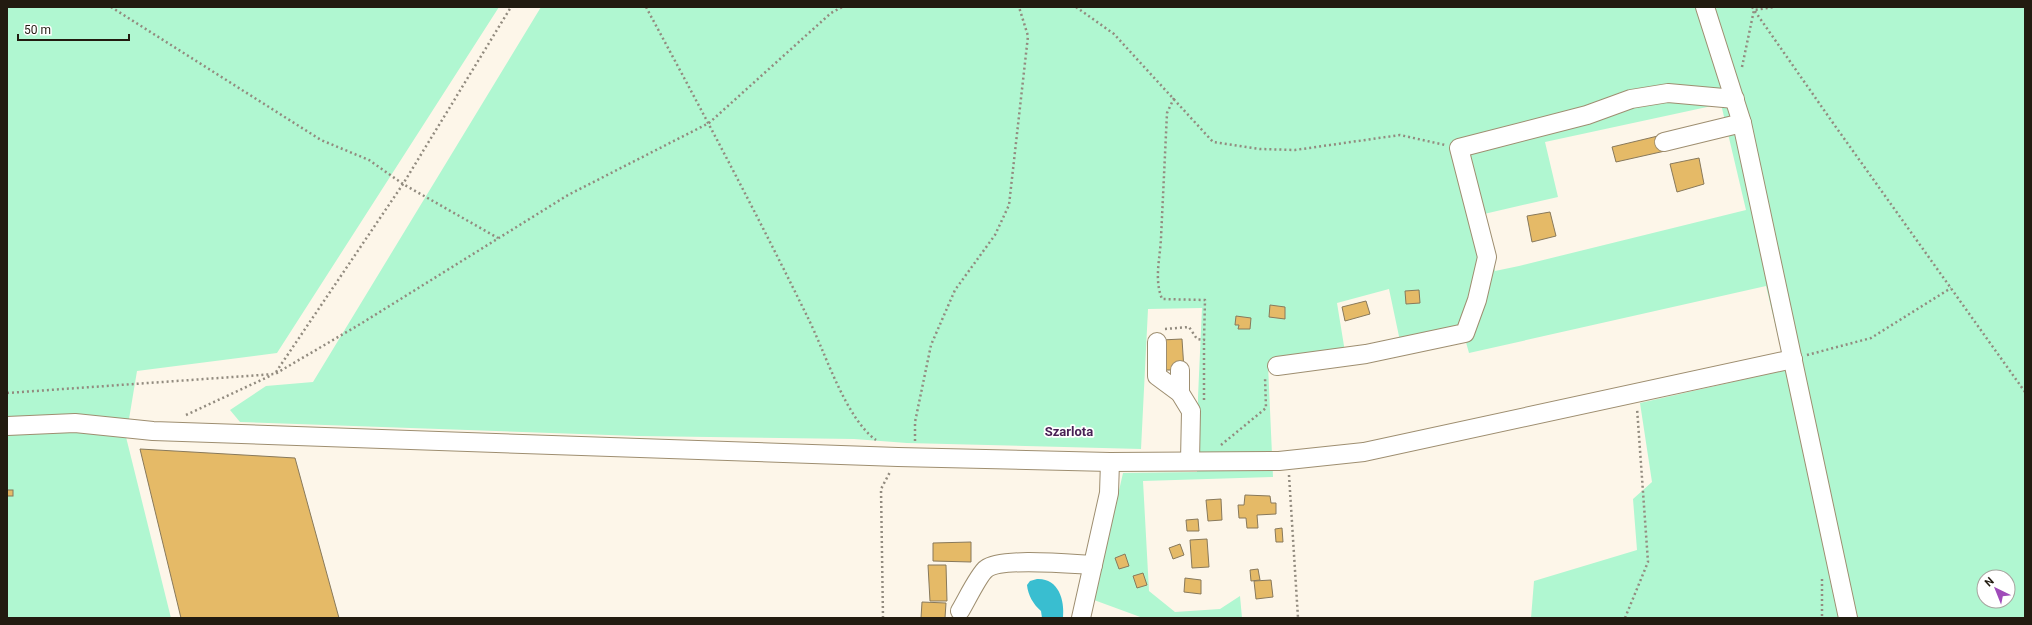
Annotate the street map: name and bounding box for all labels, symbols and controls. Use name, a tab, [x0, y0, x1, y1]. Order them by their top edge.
scale bar	[18, 16, 129, 42]
text: 50 m	[24, 23, 51, 37]
district label: Szarlota	[1045, 424, 1093, 439]
north arrow	[1976, 569, 2016, 609]
text: N	[1982, 574, 1997, 589]

